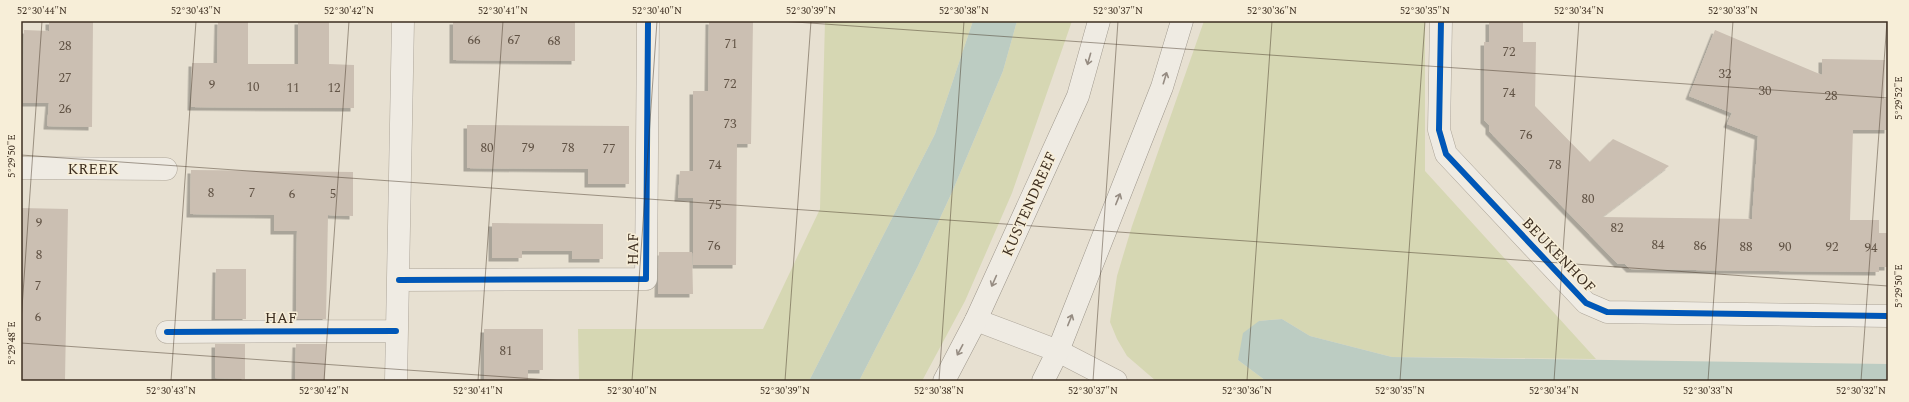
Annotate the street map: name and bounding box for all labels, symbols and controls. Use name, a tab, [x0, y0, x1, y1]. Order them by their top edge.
text: 52°30'44"N	[17, 3, 67, 19]
text: 52°30'43"N	[171, 3, 221, 19]
text: 52°30'42"N	[324, 3, 374, 19]
text: 52°30'41"N	[478, 3, 528, 19]
text: 52°30'40"N	[632, 3, 682, 19]
text: 52°30'39"N	[786, 3, 836, 19]
text: 52°30'38"N	[939, 3, 989, 19]
text: 52°30'37"N	[1093, 3, 1143, 19]
text: 52°30'36"N	[1247, 3, 1297, 19]
text: 52°30'35"N	[1400, 3, 1450, 19]
text: 52°30'34"N	[1554, 3, 1604, 19]
text: 52°30'33"N	[1708, 3, 1758, 19]
house number: 66	[468, 30, 481, 50]
house number: 67	[508, 30, 521, 50]
house number: 68	[548, 31, 561, 51]
house number: 71	[725, 34, 738, 54]
house number: 28	[59, 36, 72, 56]
house number: 72	[1503, 42, 1516, 62]
one-way arrow	[1085, 52, 1092, 65]
house number: 32	[1719, 64, 1732, 84]
house number: 27	[59, 68, 72, 88]
one-way arrow	[1162, 71, 1169, 84]
house number: 72	[724, 74, 737, 94]
house number: 9	[209, 75, 216, 95]
text: 5°29'52"E	[1891, 76, 1907, 120]
house number: 10	[247, 77, 260, 97]
house number: 11	[287, 78, 300, 98]
house number: 12	[328, 78, 341, 98]
house number: 30	[1759, 81, 1772, 101]
house number: 74	[1503, 83, 1516, 103]
house number: 28	[1825, 86, 1838, 106]
house number: 26	[59, 99, 72, 119]
house number: 73	[724, 114, 737, 134]
house number: 76	[1520, 125, 1533, 145]
text: 5°29'50"E	[4, 134, 20, 178]
house number: 80	[481, 138, 494, 158]
house number: 79	[522, 138, 535, 158]
house number: 78	[562, 138, 575, 158]
house number: 77	[603, 139, 616, 159]
street label: KUSTENDREEF	[996, 148, 1063, 260]
house number: 74	[709, 155, 722, 175]
house number: 78	[1549, 155, 1562, 175]
street label: KREEK	[67, 158, 119, 181]
house number: 8	[208, 183, 214, 203]
house number: 7	[249, 183, 255, 203]
house number: 6	[289, 184, 296, 204]
house number: 5	[330, 184, 336, 204]
house number: 80	[1582, 189, 1595, 209]
one-way arrow	[1114, 193, 1122, 205]
house number: 75	[709, 195, 722, 215]
street label: BEUKENHOF	[1516, 212, 1601, 298]
house number: 9	[36, 213, 43, 233]
house number: 82	[1611, 218, 1624, 238]
street label: HAF	[622, 232, 645, 266]
house number: 84	[1652, 235, 1665, 255]
house number: 76	[708, 236, 721, 256]
house number: 86	[1694, 236, 1707, 256]
house number: 88	[1740, 237, 1753, 257]
house number: 90	[1779, 237, 1792, 257]
house number: 92	[1826, 237, 1839, 257]
house number: 94	[1865, 238, 1878, 258]
house number: 8	[36, 245, 42, 265]
text: 5°29'50"E	[1891, 264, 1907, 308]
one-way arrow	[990, 274, 997, 286]
house number: 7	[35, 276, 41, 296]
house number: 6	[35, 307, 42, 327]
street label: HAF	[265, 307, 297, 330]
one-way arrow	[1067, 314, 1075, 326]
text: 5°29'48"E	[4, 321, 20, 365]
house number: 81	[500, 341, 513, 361]
one-way arrow	[956, 344, 964, 356]
text: 52°30'43"N	[146, 383, 196, 399]
text: 52°30'42"N	[299, 383, 349, 399]
text: 52°30'41"N	[453, 383, 503, 399]
text: 52°30'40"N	[607, 383, 657, 399]
text: 52°30'39"N	[760, 383, 810, 399]
text: 52°30'38"N	[914, 383, 964, 399]
text: 52°30'37"N	[1068, 383, 1118, 399]
text: 52°30'36"N	[1222, 383, 1272, 399]
text: 52°30'35"N	[1375, 383, 1425, 399]
text: 52°30'34"N	[1529, 383, 1579, 399]
text: 52°30'33"N	[1683, 383, 1733, 399]
text: 52°30'32"N	[1836, 383, 1886, 399]

